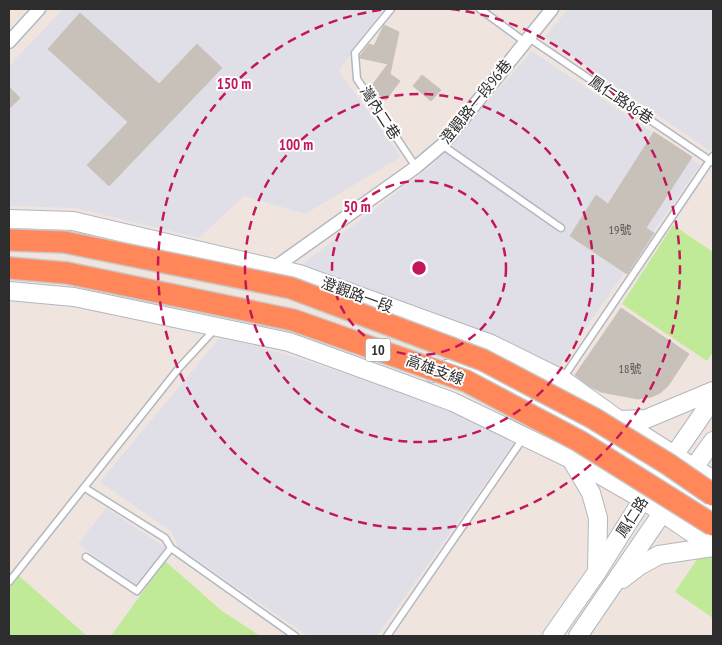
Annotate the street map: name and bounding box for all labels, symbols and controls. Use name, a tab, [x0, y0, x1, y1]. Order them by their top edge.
street label: 澄觀路一段96巷	[436, 55, 516, 148]
street label: 鳳仁路86巷	[585, 71, 657, 128]
text: 150 m	[217, 74, 251, 93]
street label: 灣內二巷	[356, 82, 405, 143]
text: 100 m	[279, 135, 313, 154]
text: 50 m	[343, 197, 371, 216]
house number: 19號	[609, 222, 631, 237]
centre of rings	[410, 259, 428, 277]
street label: 澄觀路一段	[319, 273, 396, 316]
road number: 10	[366, 338, 390, 362]
street label: 高雄支線	[404, 350, 467, 389]
house number: 18號	[619, 361, 641, 376]
street label: 鳳仁路	[611, 493, 652, 541]

